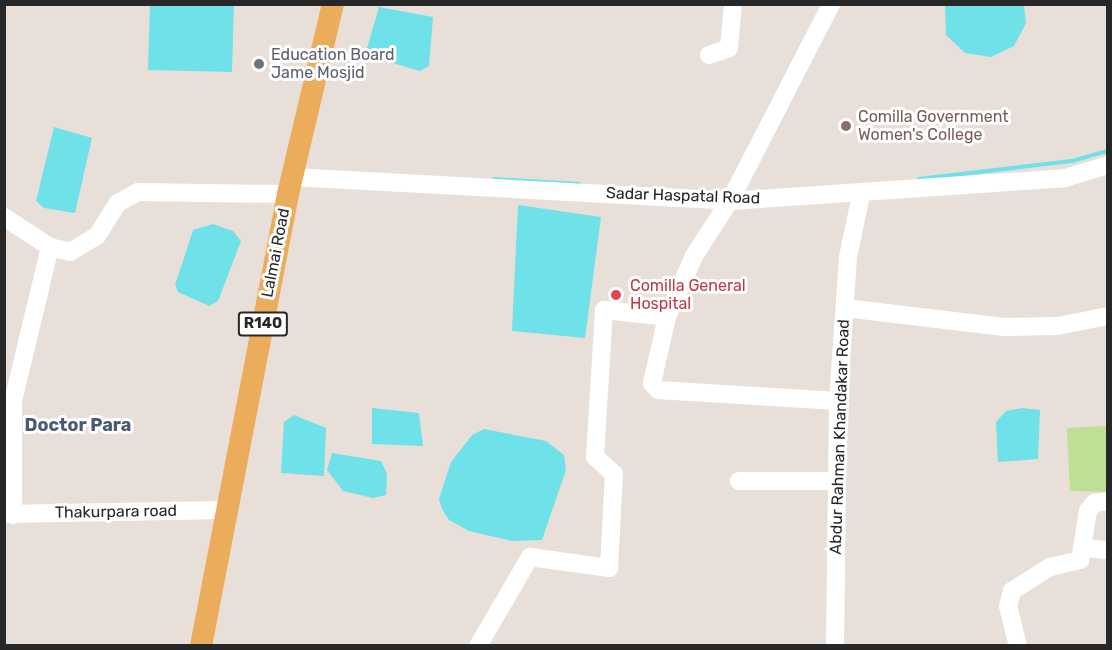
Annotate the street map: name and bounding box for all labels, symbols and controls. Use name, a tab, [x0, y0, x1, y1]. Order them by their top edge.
place label: Education Board Jame Mosjid	[271, 45, 394, 83]
marker: Education Board Jame Mosjid	[252, 57, 266, 71]
place label: Comilla Government Women's College	[858, 107, 1009, 145]
marker: Comilla Government Women's College	[839, 119, 853, 133]
street label: Sadar Haspatal Road	[605, 184, 761, 208]
street label: Lalmai Road	[258, 207, 294, 299]
place label: Comilla General Hospital	[630, 276, 746, 314]
marker: Comilla General Hospital	[607, 286, 625, 304]
road number: R140	[238, 312, 288, 336]
street label: Abdur Rahman Khandakar Road	[826, 319, 854, 555]
district label: Doctor Para	[24, 414, 132, 436]
street label: Thakurpara road	[55, 501, 177, 523]

